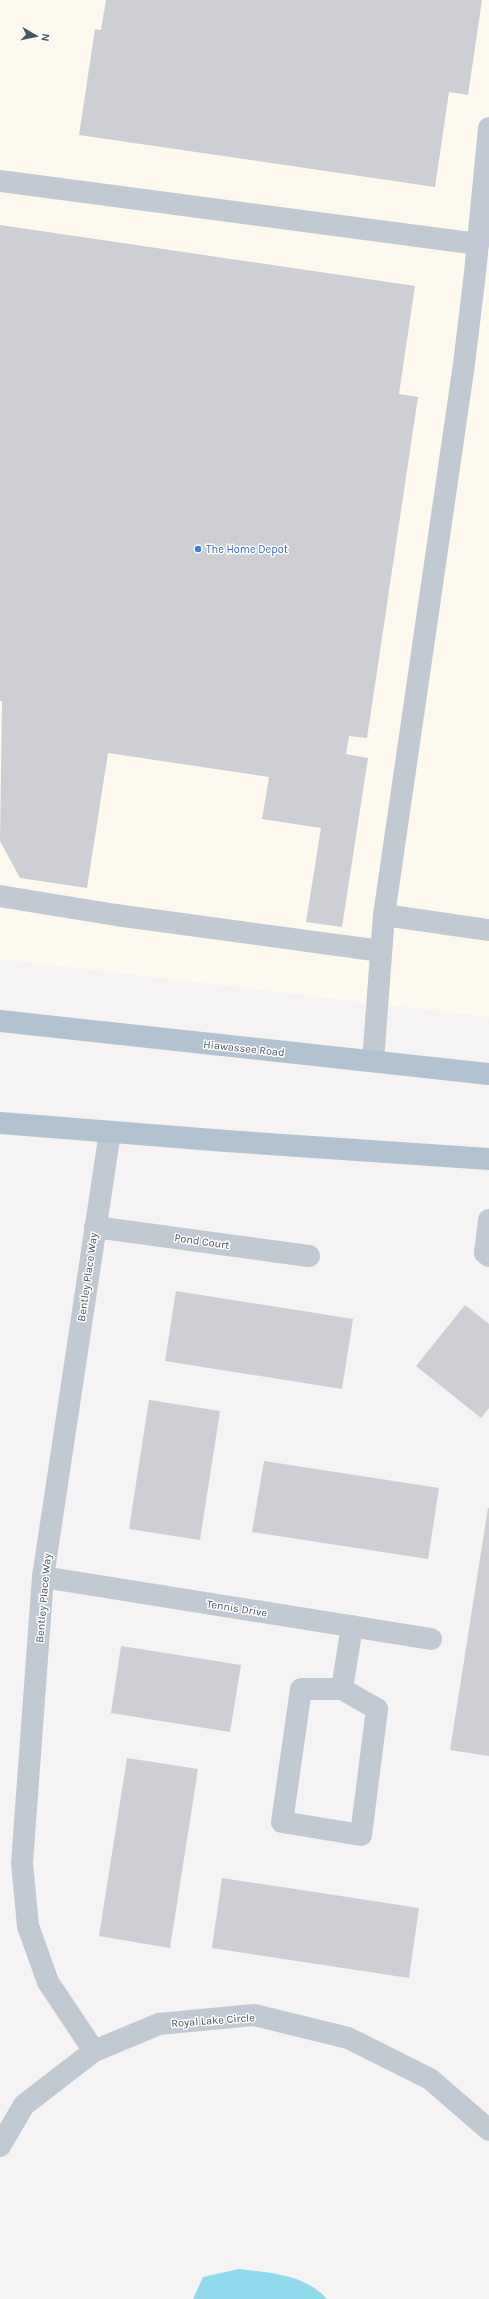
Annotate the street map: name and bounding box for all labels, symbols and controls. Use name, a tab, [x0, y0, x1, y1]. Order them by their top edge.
north arrow	[16, 16, 56, 56]
text: N	[38, 33, 52, 42]
place label: The Home Depot	[206, 543, 288, 556]
marker: The Home Depot	[193, 544, 203, 554]
street label: Hiawassee Road	[203, 1038, 285, 1059]
street label: Pond Court	[174, 1231, 230, 1252]
street label: Bentley Place Way	[75, 1232, 100, 1322]
street label: Bentley Place Way	[33, 1553, 54, 1643]
street label: Tennis Drive	[206, 1597, 268, 1620]
street label: Royal Lake Circle	[171, 2011, 256, 2030]

